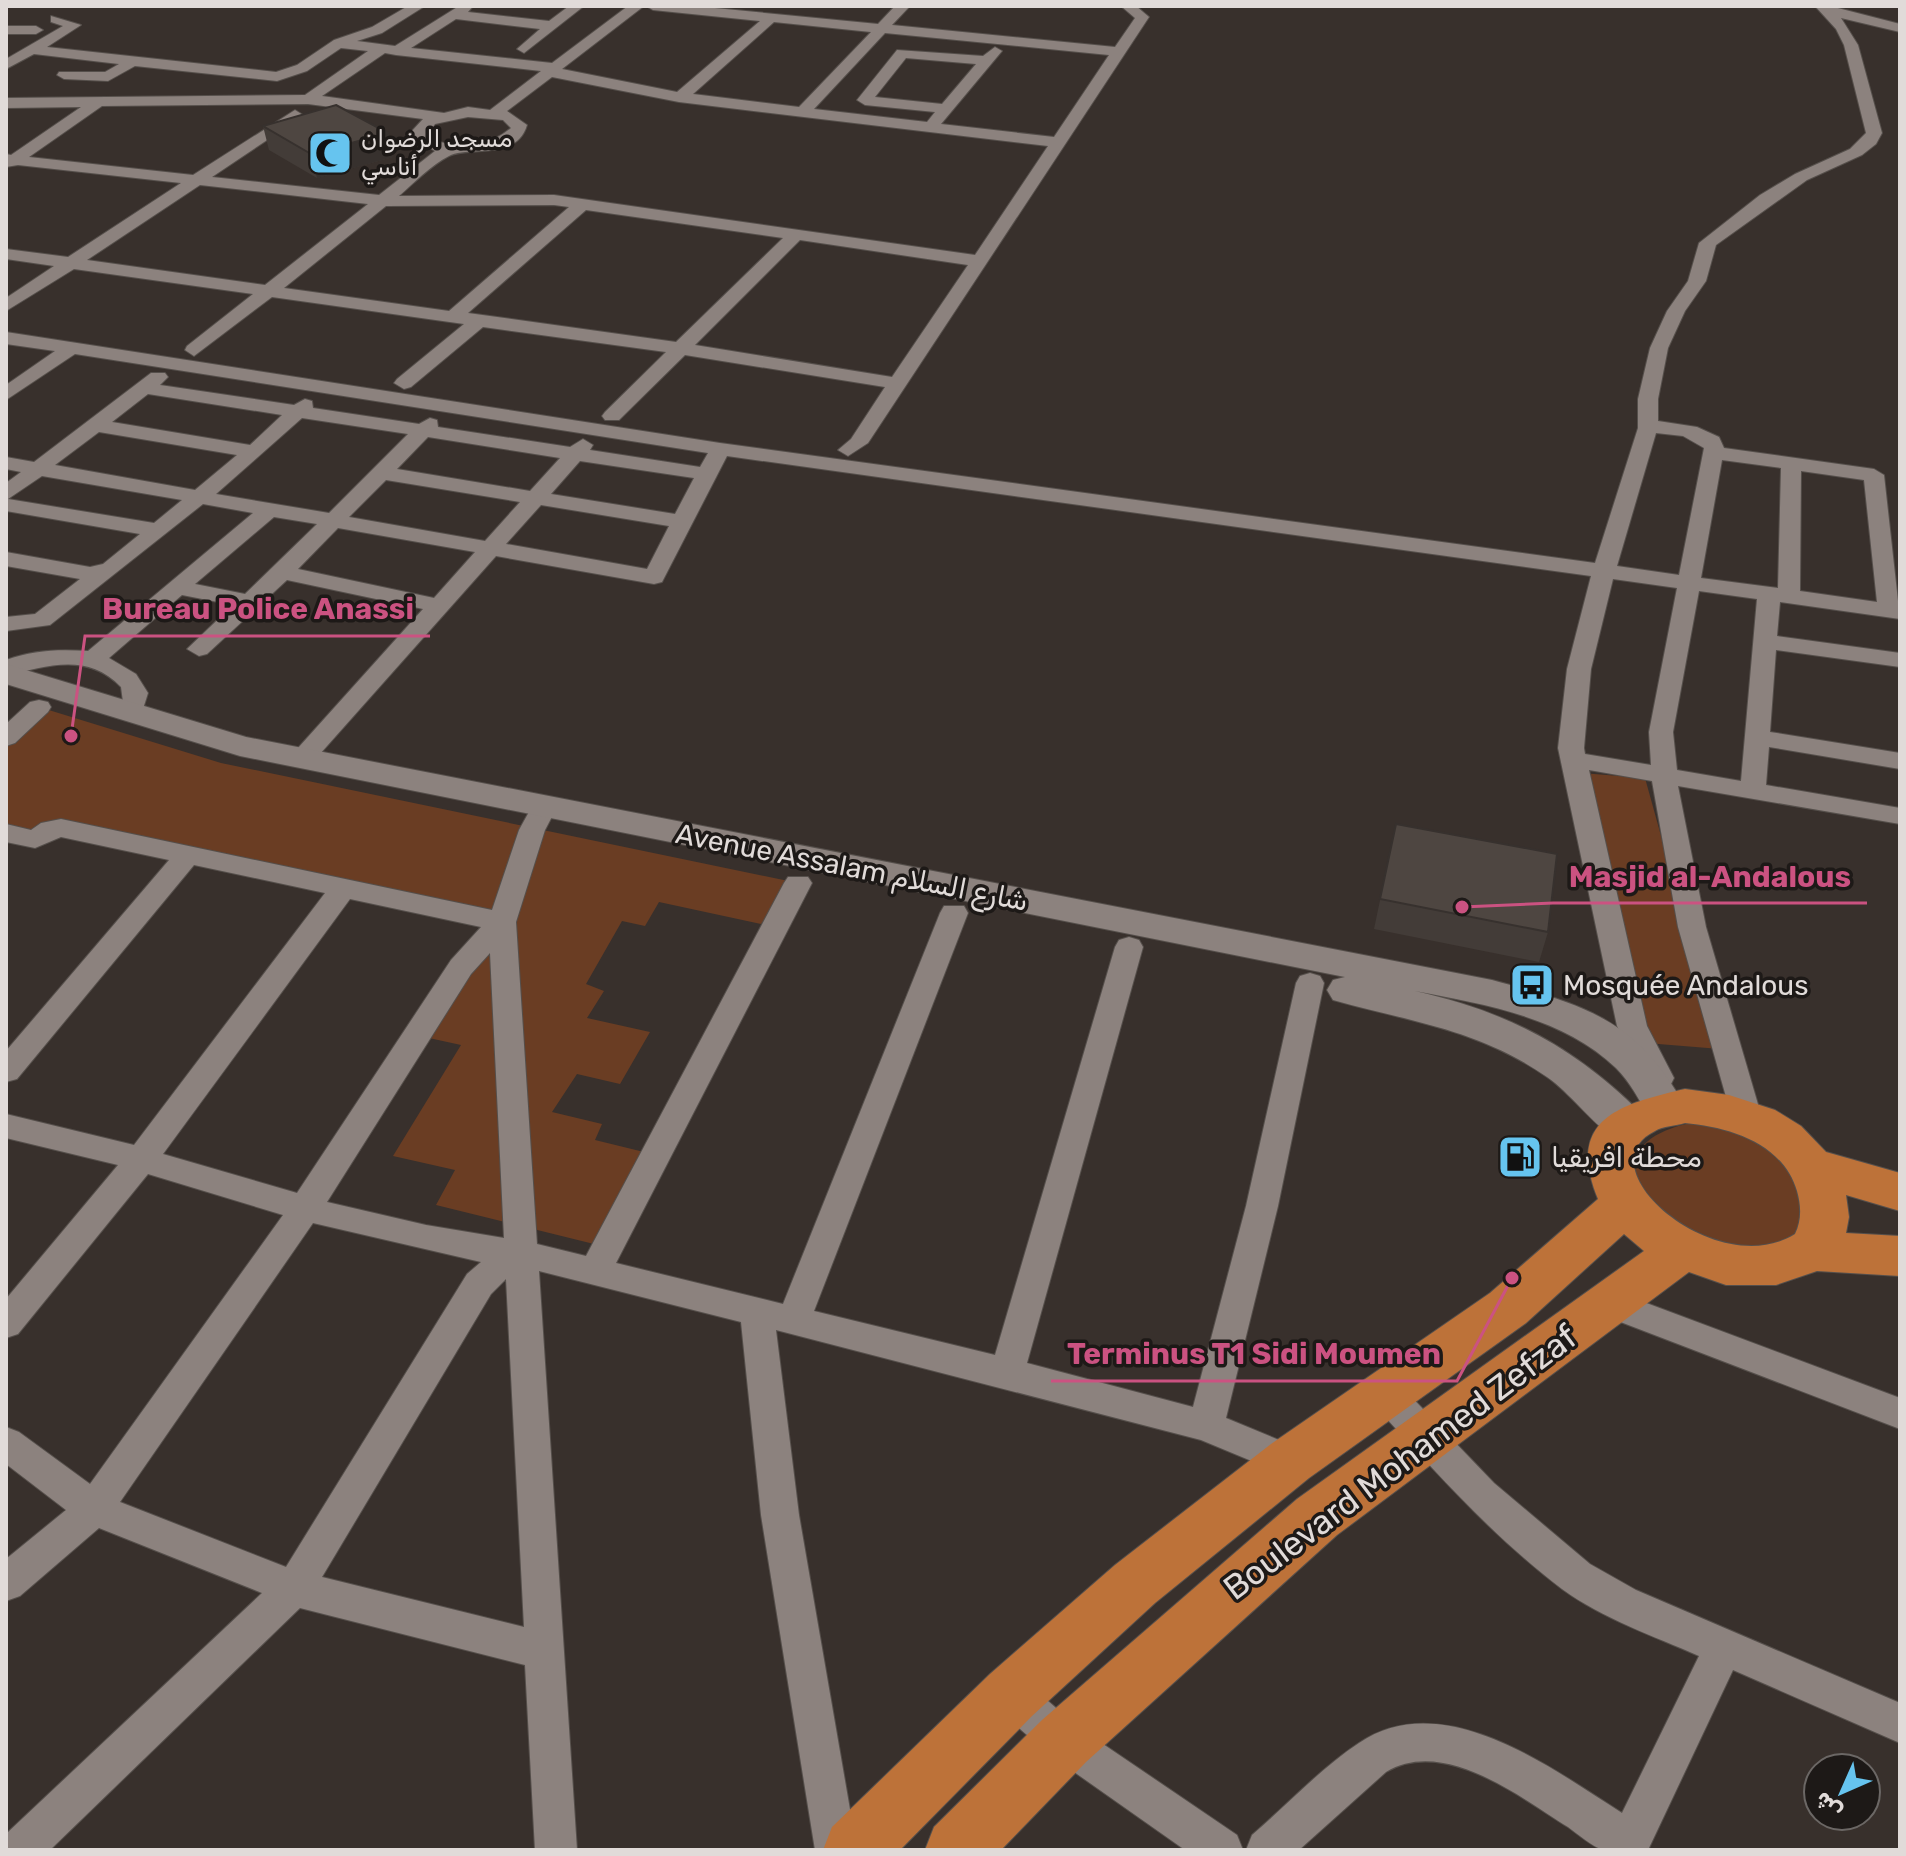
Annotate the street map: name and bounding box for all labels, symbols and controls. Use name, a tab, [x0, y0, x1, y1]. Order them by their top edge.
place label: مسجد الرضوان أناسي	[361, 125, 512, 185]
mosque icon: مسجد الرضوان أناسي	[306, 129, 354, 177]
callout: Bureau Police Anassi	[85, 582, 430, 636]
text: Bureau Police Anassi	[102, 591, 414, 627]
street label: Avenue Assalam شارع السلام	[672, 817, 1031, 921]
callout: Masjid al-Andalous	[1553, 849, 1867, 903]
text: Masjid al-Andalous	[1569, 859, 1851, 895]
bus stop icon: Mosquée Andalous	[1508, 961, 1556, 1009]
place label: Mosquée Andalous	[1563, 969, 1808, 1002]
fuel station icon: محطة افريقيا	[1496, 1133, 1544, 1181]
place label: محطة افريقيا	[1551, 1141, 1702, 1174]
street label: Boulevard Mohamed Zefzaf	[1215, 1316, 1585, 1609]
callout: Terminus T1 Sidi Moumen	[1051, 1327, 1457, 1381]
text: Terminus T1 Sidi Moumen	[1067, 1336, 1441, 1372]
north arrow	[1802, 1752, 1882, 1832]
text: ش	[1809, 1786, 1848, 1825]

